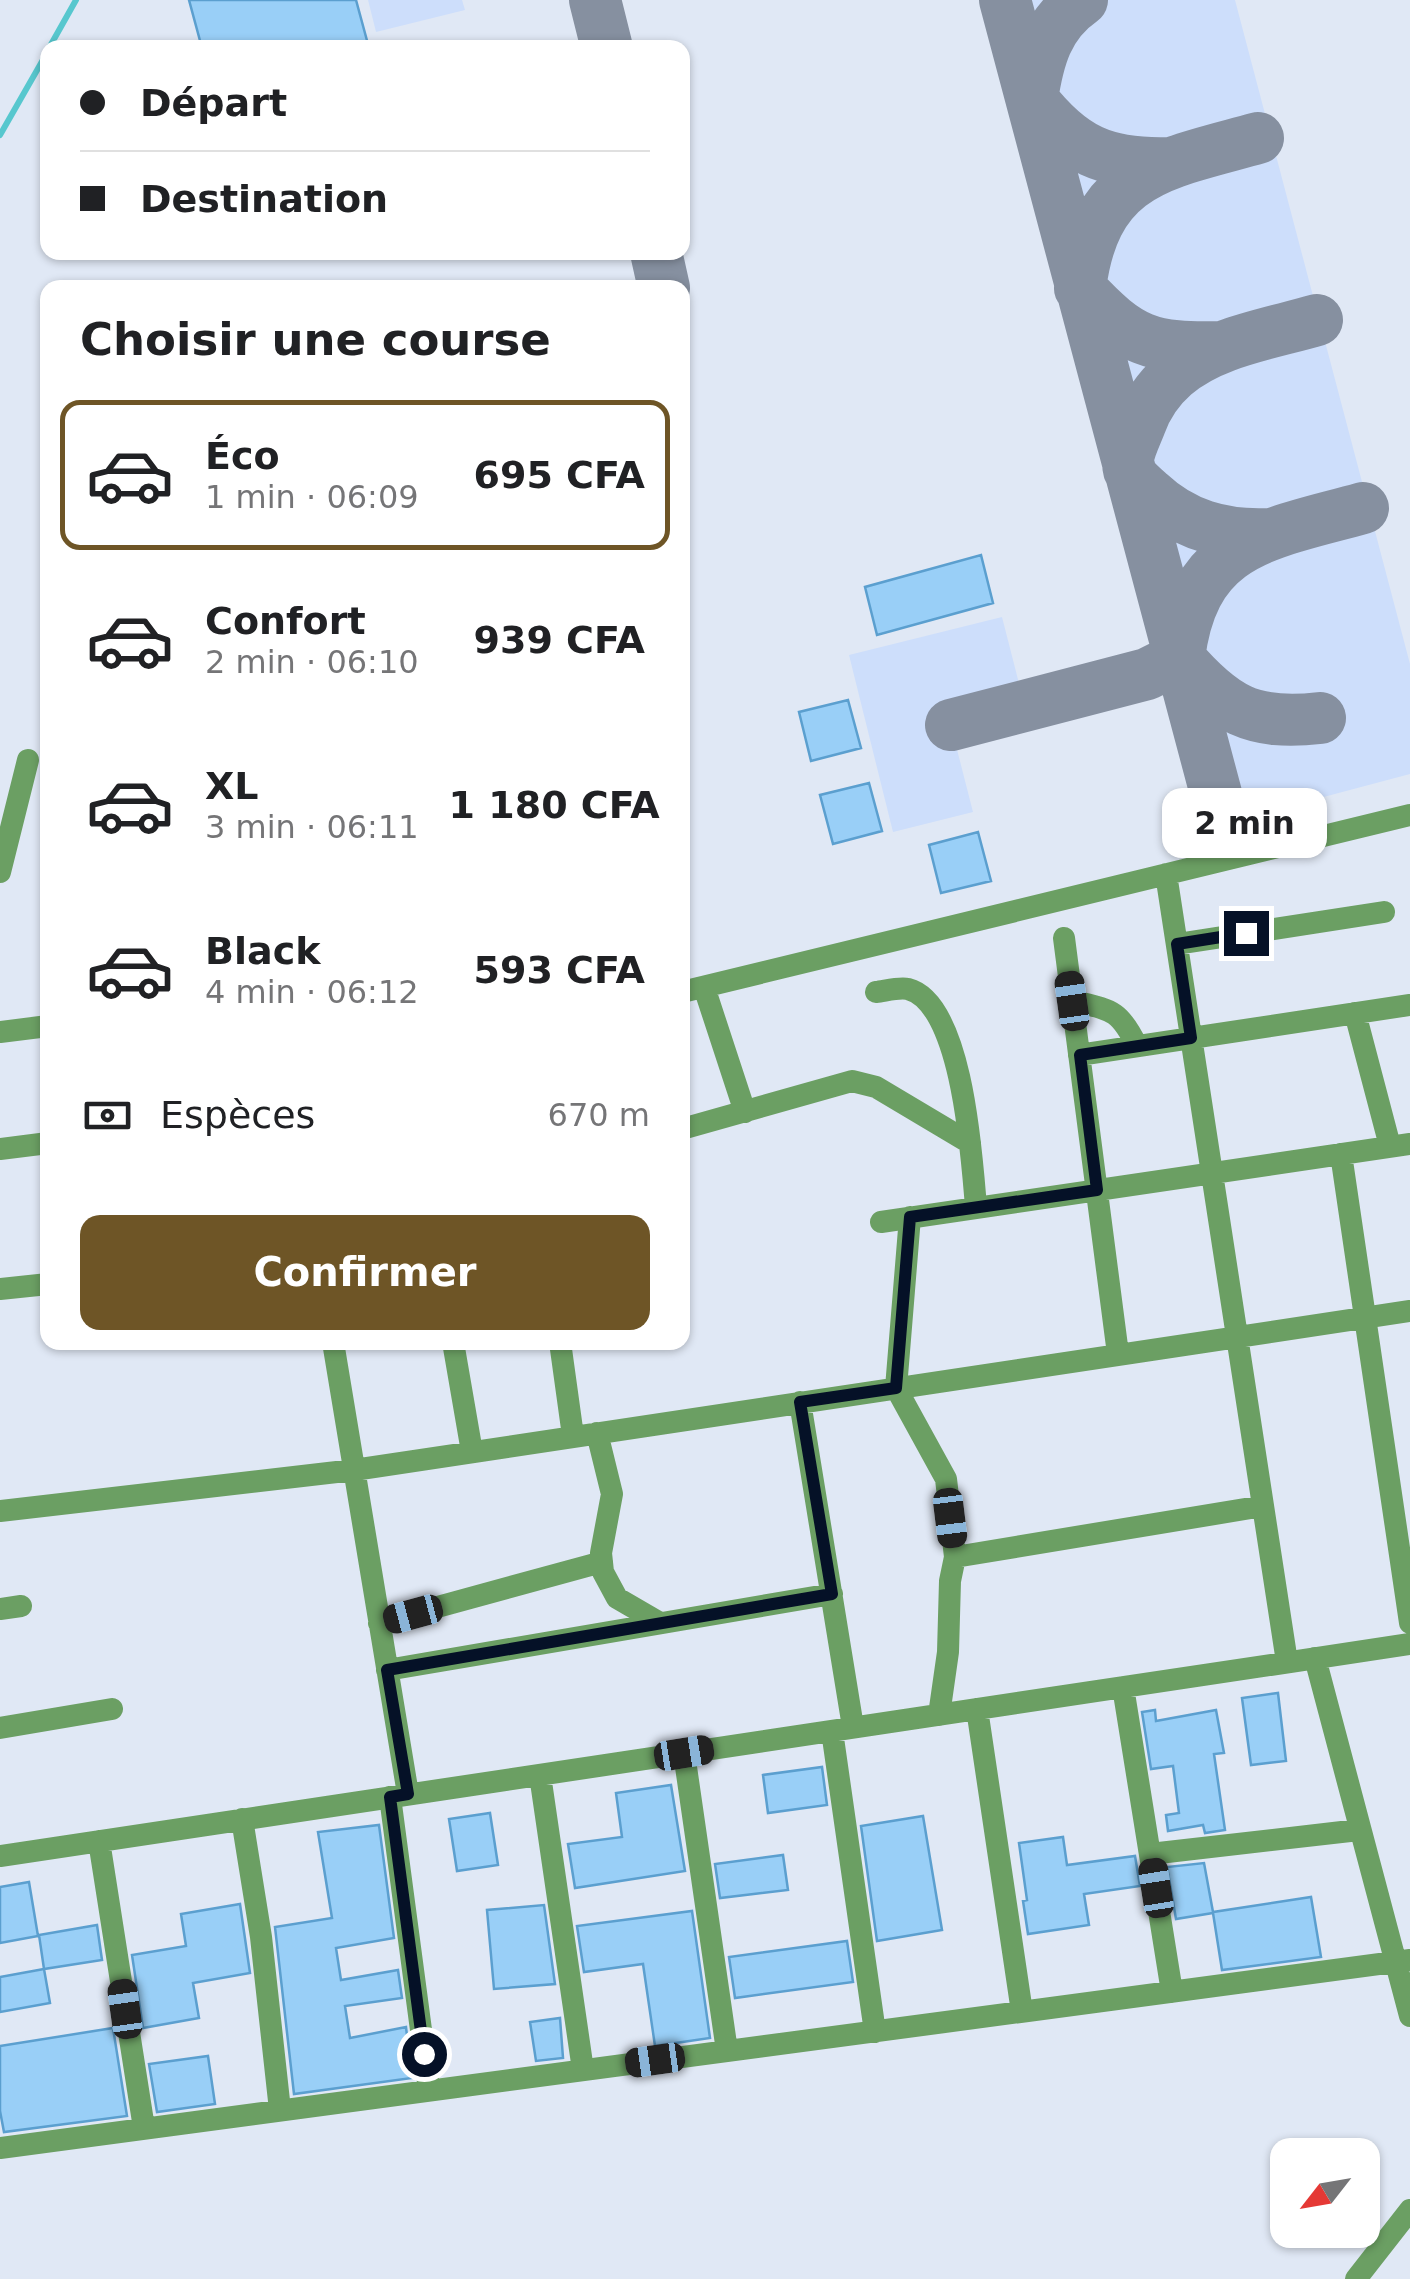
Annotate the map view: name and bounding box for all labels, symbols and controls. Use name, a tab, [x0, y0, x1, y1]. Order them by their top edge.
text: Départ	[140, 81, 287, 125]
text: Destination	[140, 177, 388, 221]
text: Choisir une course	[80, 313, 551, 366]
icon: car	[85, 430, 175, 520]
text: Éco	[205, 434, 280, 478]
text: 695 CFA	[474, 453, 645, 497]
text: 1 min · 06:09	[205, 478, 419, 516]
icon: car	[85, 595, 175, 685]
text: Confort	[205, 599, 366, 643]
text: 939 CFA	[474, 618, 645, 662]
text: 2 min · 06:10	[205, 643, 419, 681]
icon: car	[85, 760, 175, 850]
text: XL	[205, 764, 259, 808]
text: 1 180 CFA	[449, 783, 660, 827]
callout: 2 min	[1164, 788, 1328, 858]
text: 2 min	[1194, 804, 1295, 842]
text: 3 min · 06:11	[205, 808, 419, 846]
route end	[1224, 911, 1269, 956]
icon: car	[85, 925, 175, 1015]
text: Black	[205, 929, 320, 973]
text: 593 CFA	[474, 948, 645, 992]
car	[1053, 969, 1091, 1033]
text: 4 min · 06:12	[205, 973, 419, 1011]
icon: cash	[80, 1088, 135, 1143]
text: Espèces	[160, 1093, 315, 1137]
text: 670 m	[548, 1096, 650, 1134]
button: Confirmer	[80, 1215, 650, 1330]
car	[931, 1486, 969, 1550]
car	[380, 1592, 446, 1636]
car	[652, 1733, 716, 1773]
car	[1136, 1856, 1176, 1920]
car	[106, 1977, 144, 2041]
route start	[402, 2032, 447, 2077]
car	[623, 2041, 687, 2079]
north arrow	[1270, 2138, 1380, 2248]
map controls	[1270, 2138, 1380, 2248]

